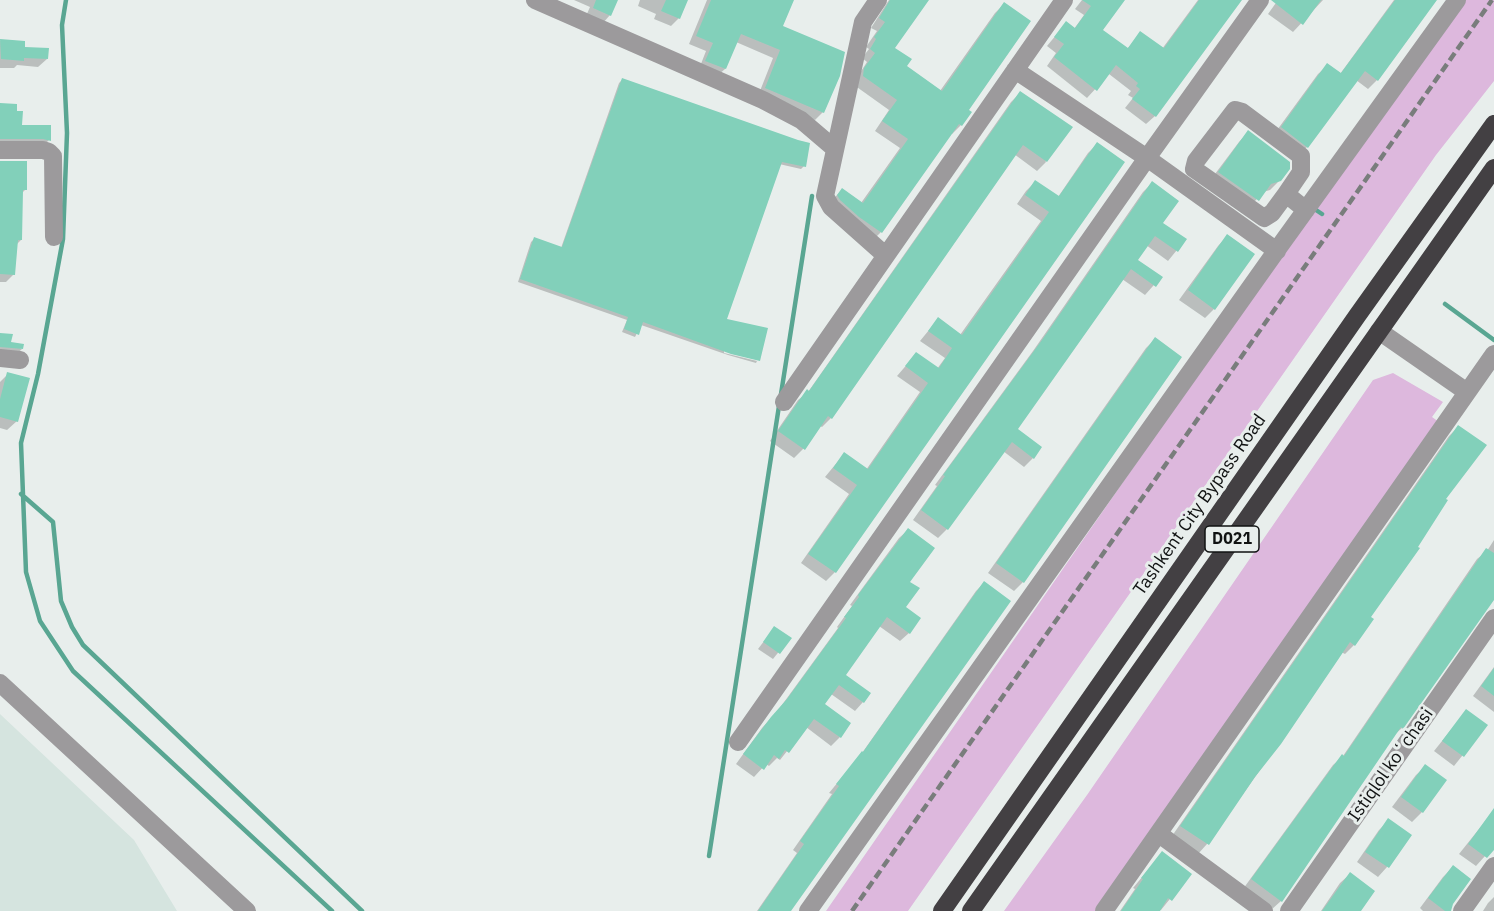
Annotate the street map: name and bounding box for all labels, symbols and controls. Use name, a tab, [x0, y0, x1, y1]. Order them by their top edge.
street label: Tashkent City Bypass Road	[1129, 410, 1271, 600]
road number: D021	[1205, 526, 1259, 552]
street label: Istiqlol koʻchasi	[1344, 704, 1438, 826]

